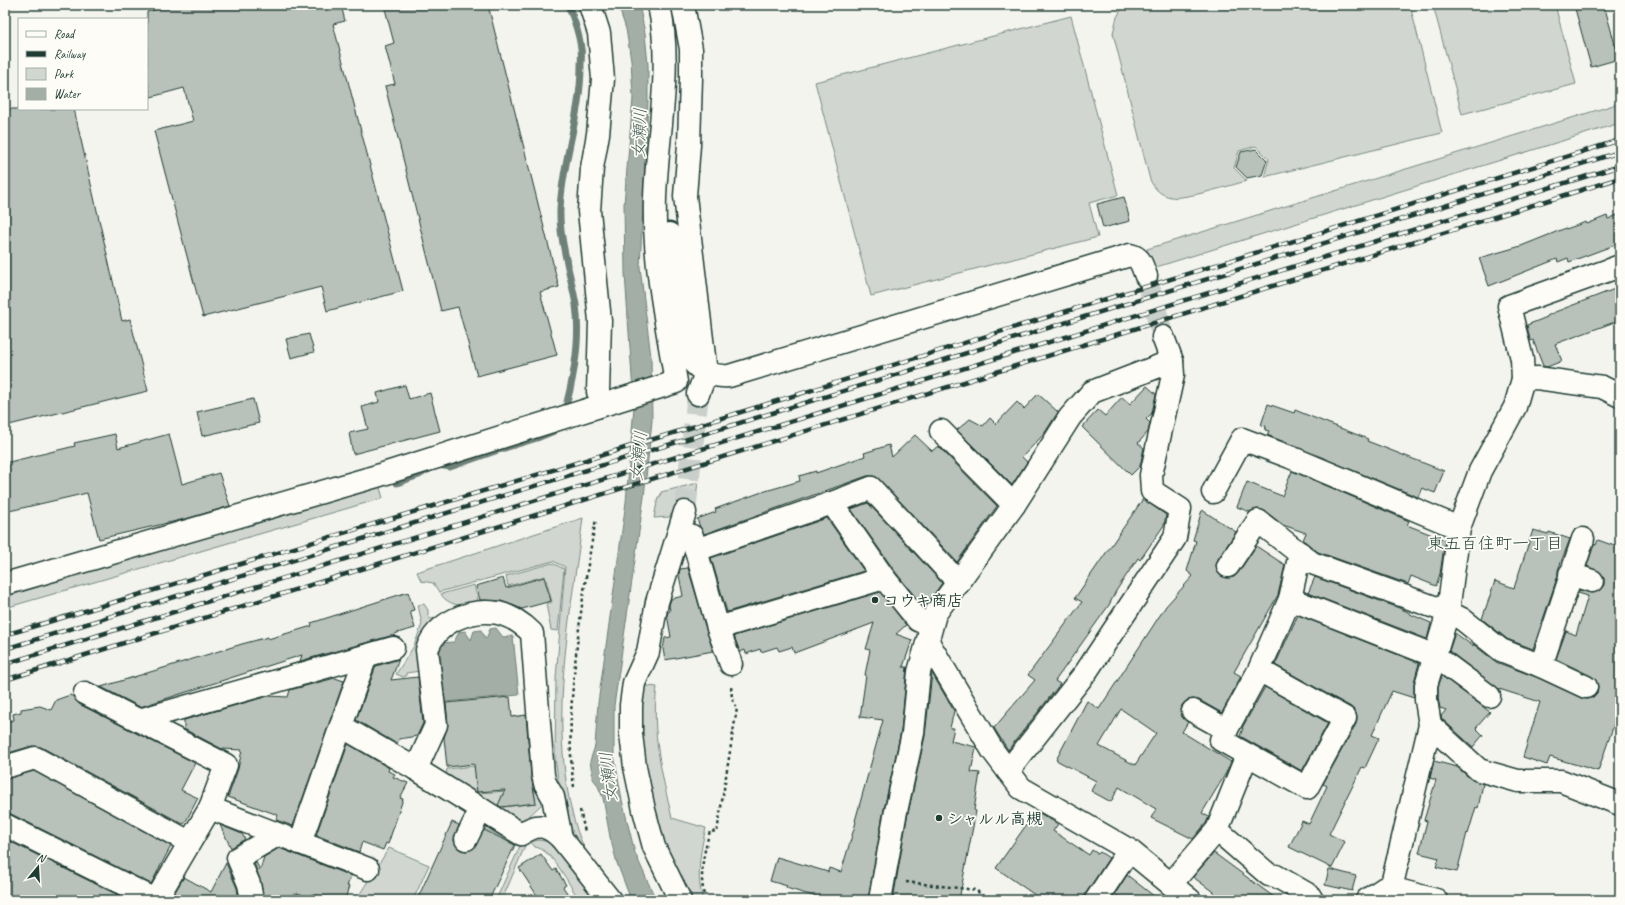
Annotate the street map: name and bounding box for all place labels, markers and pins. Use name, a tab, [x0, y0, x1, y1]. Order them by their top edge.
place label: コウキ商店	[883, 591, 963, 611]
marker: コウキ商店	[870, 595, 880, 605]
place label: シャルル高槻	[947, 809, 1042, 829]
marker: シャルル高槻	[934, 813, 944, 823]

